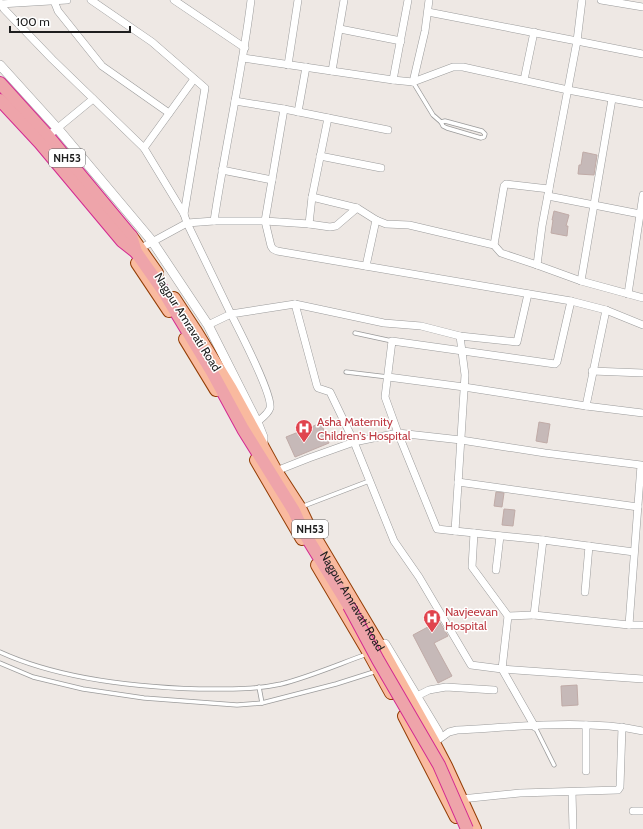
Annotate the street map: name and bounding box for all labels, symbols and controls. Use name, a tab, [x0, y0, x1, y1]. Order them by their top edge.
scale bar	[10, 8, 130, 34]
text: 100 m	[16, 14, 50, 29]
road number: NH53	[49, 149, 85, 167]
street label: Nagpur Amravati Road	[152, 270, 224, 374]
place label: Asha Maternity Children's Hospital	[317, 414, 411, 443]
hospital icon: Asha Maternity Children's Hospital	[294, 418, 314, 443]
road number: NH53	[292, 520, 328, 538]
street label: Nagpur Amravati Road	[317, 548, 388, 654]
place label: Navjeevan Hospital	[445, 604, 498, 633]
hospital icon: Navjeevan Hospital	[422, 608, 442, 633]

